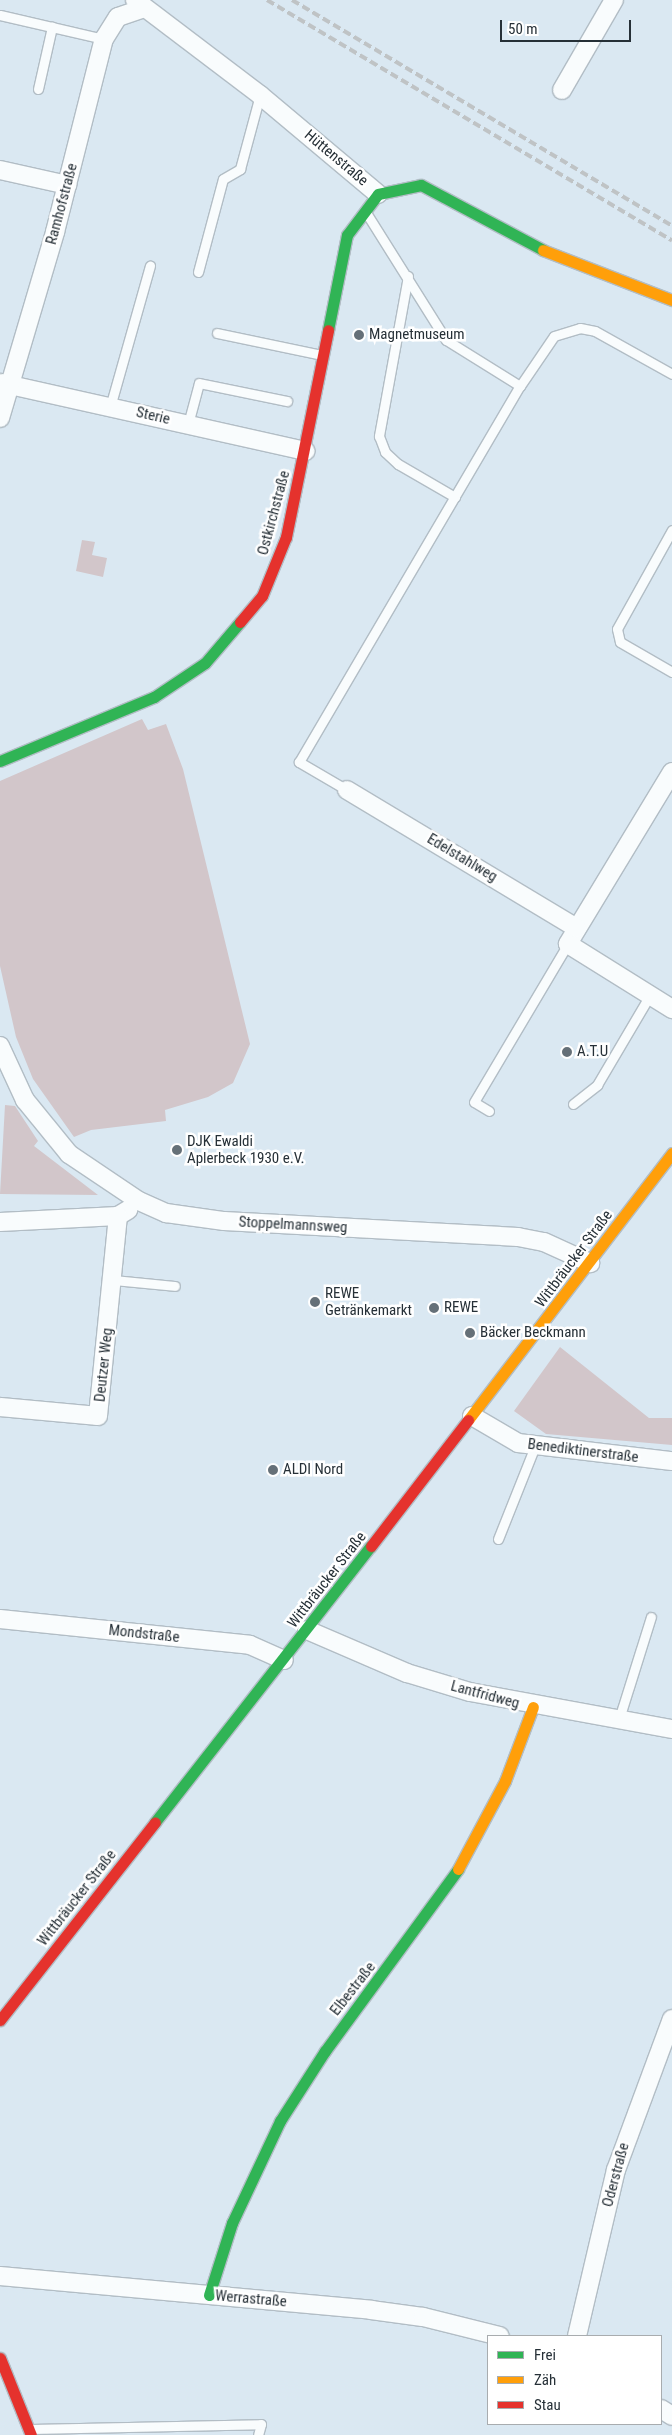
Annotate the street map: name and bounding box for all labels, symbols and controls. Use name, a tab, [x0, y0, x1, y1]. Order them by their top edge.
scale bar	[502, 10, 633, 42]
text: 50 m	[508, 20, 538, 38]
street label: Hüttenstraße	[301, 126, 371, 190]
street label: Ramhofstraße	[42, 161, 82, 247]
place label: Magnetmuseum	[369, 326, 465, 344]
marker: Magnetmuseum	[353, 329, 365, 341]
street label: Sterie	[134, 403, 172, 429]
street label: Ostkirchstraße	[254, 469, 294, 557]
street label: Edelstahlweg	[424, 830, 500, 886]
place label: A.T.U	[577, 1043, 608, 1061]
marker: A.T.U	[561, 1046, 573, 1058]
place label: DJK Ewaldi Aplerbeck 1930 e.V.	[187, 1132, 304, 1167]
marker: DJK Ewaldi Aplerbeck 1930 e.V.	[171, 1144, 183, 1156]
street label: Wittbräucker Straße	[532, 1207, 616, 1311]
street label: Stoppelmannsweg	[238, 1213, 348, 1237]
place label: REWE Getränkemarkt	[325, 1284, 412, 1319]
marker: REWE Getränkemarkt	[309, 1296, 321, 1308]
place label: REWE	[444, 1299, 478, 1317]
marker: REWE	[428, 1302, 440, 1314]
place label: Bäcker Beckmann	[480, 1324, 586, 1342]
street label: Deutzer Weg	[91, 1327, 117, 1403]
marker: Bäcker Beckmann	[464, 1327, 476, 1339]
street label: Benediktinerstraße	[527, 1435, 639, 1467]
place label: ALDI Nord	[283, 1461, 343, 1479]
marker: ALDI Nord	[267, 1464, 279, 1476]
street label: Wittbräucker Straße	[284, 1528, 370, 1632]
street label: Mondstraße	[108, 1621, 180, 1647]
street label: Lantfridweg	[449, 1677, 521, 1713]
street label: Wittbräucker Straße	[34, 1846, 120, 1950]
street label: Elbestraße	[327, 1959, 379, 2019]
street label: Oderstraße	[599, 2141, 633, 2209]
street label: Werrastraße	[214, 2287, 288, 2311]
legend	[487, 2335, 662, 2425]
text: Frei	[534, 2346, 556, 2364]
text: Zäh	[534, 2371, 556, 2389]
text: Stau	[534, 2396, 561, 2414]

